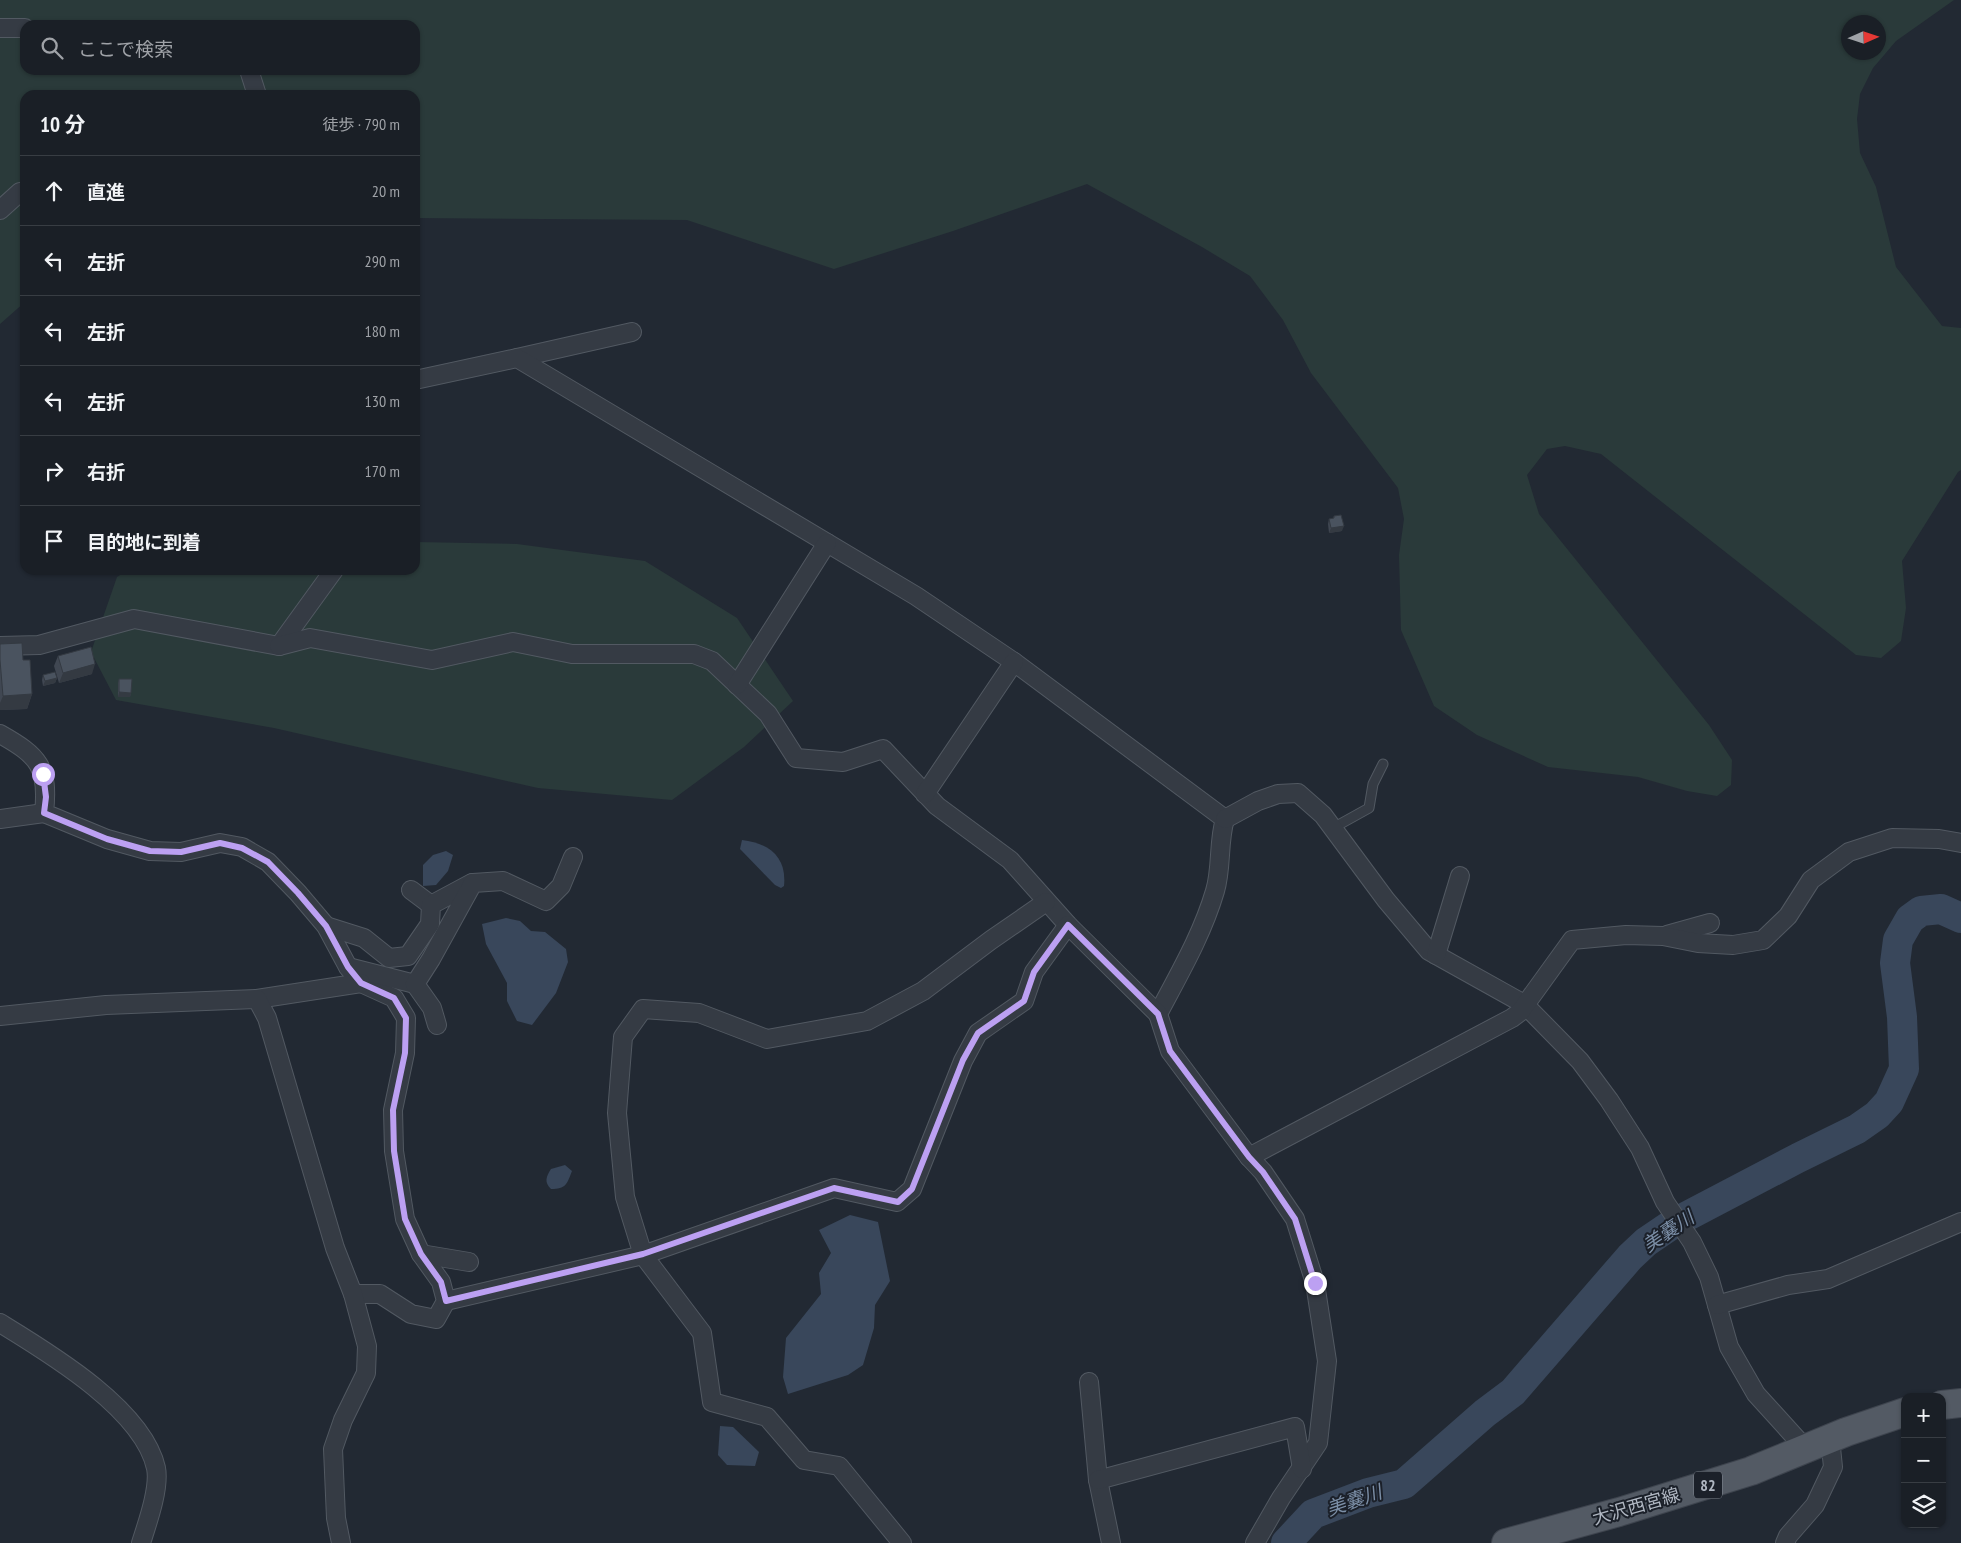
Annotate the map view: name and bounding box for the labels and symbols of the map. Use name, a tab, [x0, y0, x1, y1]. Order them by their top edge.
north arrow	[1841, 15, 1886, 60]
route start	[32, 763, 55, 786]
water label: 美嚢川	[1638, 1204, 1700, 1257]
route end	[1304, 1272, 1327, 1295]
road number: 82	[1694, 1472, 1722, 1498]
water label: 美嚢川	[1323, 1479, 1387, 1521]
street label: 大沢西宮線	[1590, 1483, 1682, 1529]

